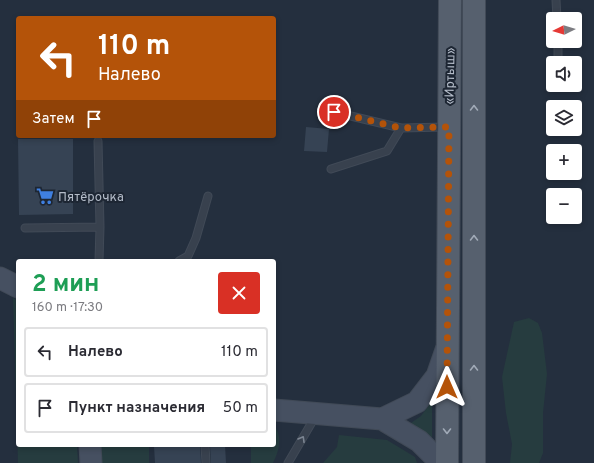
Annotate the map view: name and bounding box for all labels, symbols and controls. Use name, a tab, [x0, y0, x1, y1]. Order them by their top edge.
north arrow	[546, 12, 582, 48]
map controls	[546, 12, 582, 224]
text: 110 m	[98, 29, 170, 65]
icon: left	[32, 32, 84, 84]
street label: «Иртыш»	[443, 47, 460, 105]
button: sound	[546, 56, 582, 92]
text: Налево	[98, 64, 161, 87]
pin	[317, 95, 351, 129]
button: layers	[546, 100, 582, 136]
icon: arrive	[323, 101, 345, 123]
one-way arrow	[470, 105, 478, 111]
icon: arrive	[83, 108, 105, 130]
text: Затем	[32, 110, 75, 129]
button: +	[546, 144, 582, 180]
supermarket icon: Пятёрочка	[35, 186, 55, 206]
button: −	[546, 188, 582, 224]
place label: Пятёрочка	[58, 190, 124, 206]
one-way arrow	[470, 235, 478, 241]
text: 2 мин	[32, 270, 99, 300]
button: close	[218, 272, 260, 314]
text: 160 m · 17:30	[32, 300, 103, 316]
icon: left	[34, 341, 56, 363]
text: Налево	[68, 343, 123, 362]
text: 110 m	[221, 343, 258, 362]
one-way arrow	[470, 365, 478, 371]
position arrow	[426, 366, 468, 408]
icon: arrive	[34, 397, 56, 419]
text: Пункт назначения	[68, 399, 205, 418]
text: 50 m	[223, 399, 258, 418]
one-way arrow	[443, 428, 451, 434]
one-way arrow	[298, 436, 305, 443]

